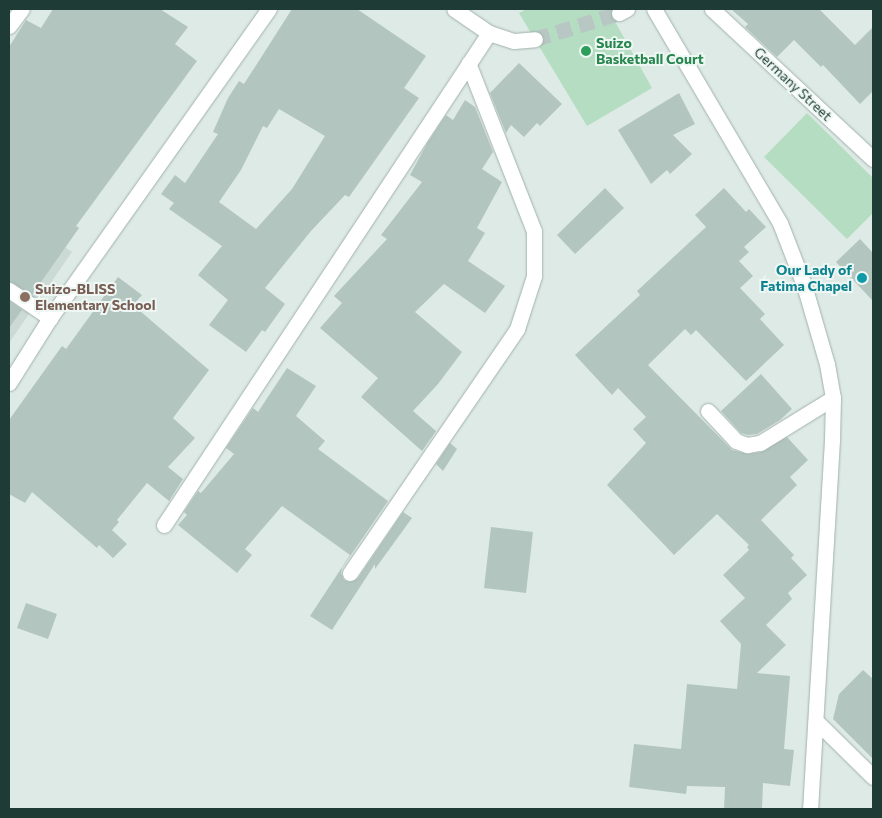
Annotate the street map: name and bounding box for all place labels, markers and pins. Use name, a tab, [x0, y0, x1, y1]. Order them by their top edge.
place label: Suizo Basketball Court	[596, 35, 704, 68]
marker: Suizo Basketball Court	[580, 45, 592, 57]
place label: Our Lady of Fatima Chapel	[760, 262, 852, 294]
marker: Our Lady of Fatima Chapel	[856, 272, 868, 284]
place label: Suizo-BLISS Elementary School	[35, 281, 155, 314]
marker: Suizo-BLISS Elementary School	[19, 291, 31, 303]

